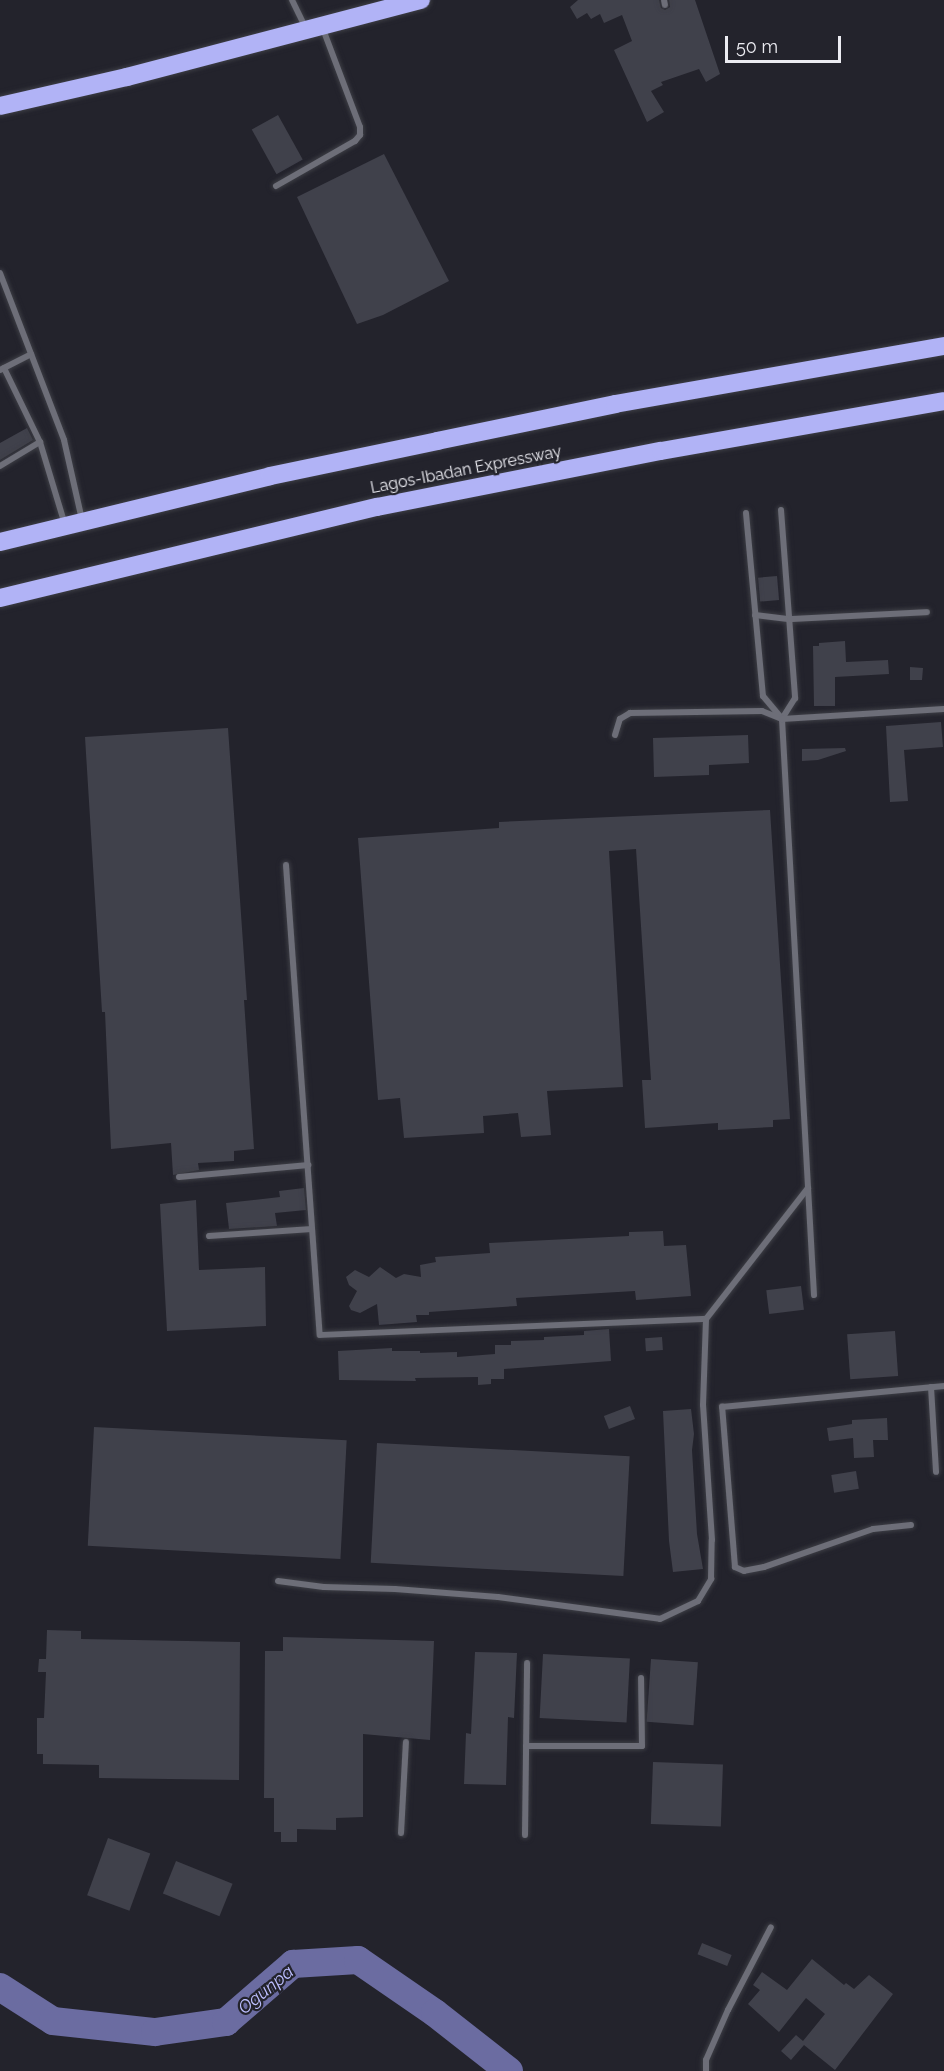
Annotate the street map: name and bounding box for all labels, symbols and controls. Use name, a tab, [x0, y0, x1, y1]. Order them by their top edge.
scale bar	[728, 24, 844, 62]
text: 50 m	[736, 36, 778, 57]
street label: Lagos-Ibadan Expressway	[369, 442, 563, 498]
water label: Ogunpa	[234, 1961, 298, 2019]

